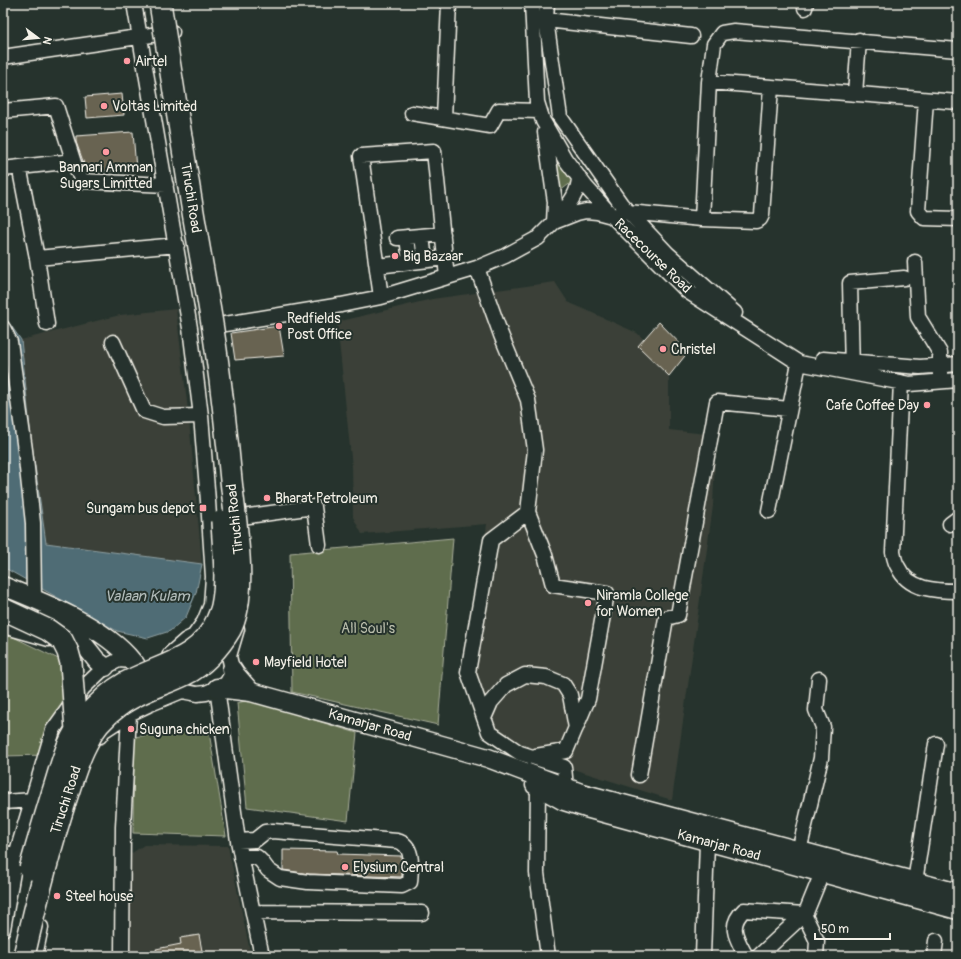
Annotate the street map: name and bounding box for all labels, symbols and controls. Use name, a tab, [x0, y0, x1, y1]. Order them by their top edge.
north arrow	[18, 18, 58, 58]
text: N	[40, 35, 54, 47]
place label: Airtel	[135, 53, 167, 70]
marker: Airtel	[122, 56, 132, 66]
place label: Voltas Limited	[112, 98, 197, 115]
marker: Voltas Limited	[99, 101, 109, 111]
marker: Bannari Amman Sugars Limitted	[101, 147, 111, 157]
place label: Bannari Amman Sugars Limitted	[59, 159, 153, 192]
street label: Tiruchi Road	[177, 162, 205, 234]
street label: Racecourse Road	[611, 215, 695, 297]
place label: Big Bazaar	[403, 248, 463, 265]
marker: Big Bazaar	[390, 251, 400, 261]
place label: Redfields Post Office	[287, 310, 352, 343]
marker: Redfields Post Office	[274, 321, 284, 331]
place label: Christel	[671, 341, 716, 358]
marker: Christel	[658, 344, 668, 354]
place label: Cafe Coffee Day	[826, 397, 919, 414]
marker: Cafe Coffee Day	[922, 400, 932, 410]
street label: Tiruchi Road	[223, 483, 247, 555]
place label: Bharat Petroleum	[275, 490, 378, 507]
marker: Bharat Petroleum	[262, 493, 272, 503]
place label: Sungam bus depot	[86, 500, 195, 517]
marker: Sungam bus depot	[198, 503, 208, 513]
water label: Valaan Kulam	[104, 587, 191, 606]
place label: Niramla College for Women	[596, 587, 689, 620]
marker: Niramla College for Women	[583, 598, 593, 608]
park label: All Soul's	[341, 620, 396, 637]
place label: Mayfield Hotel	[264, 654, 347, 671]
marker: Mayfield Hotel	[251, 657, 261, 667]
street label: Kamarjar Road	[326, 705, 414, 745]
place label: Suguna chicken	[139, 721, 230, 738]
marker: Suguna chicken	[126, 724, 136, 734]
street label: Tiruchi Road	[47, 764, 85, 836]
street label: Kamarjar Road	[675, 826, 763, 864]
place label: Elysium Central	[353, 859, 444, 876]
marker: Elysium Central	[340, 862, 350, 872]
place label: Steel house	[65, 888, 133, 905]
marker: Steel house	[52, 891, 62, 901]
scale bar	[815, 915, 890, 941]
text: 50 m	[821, 922, 849, 937]

